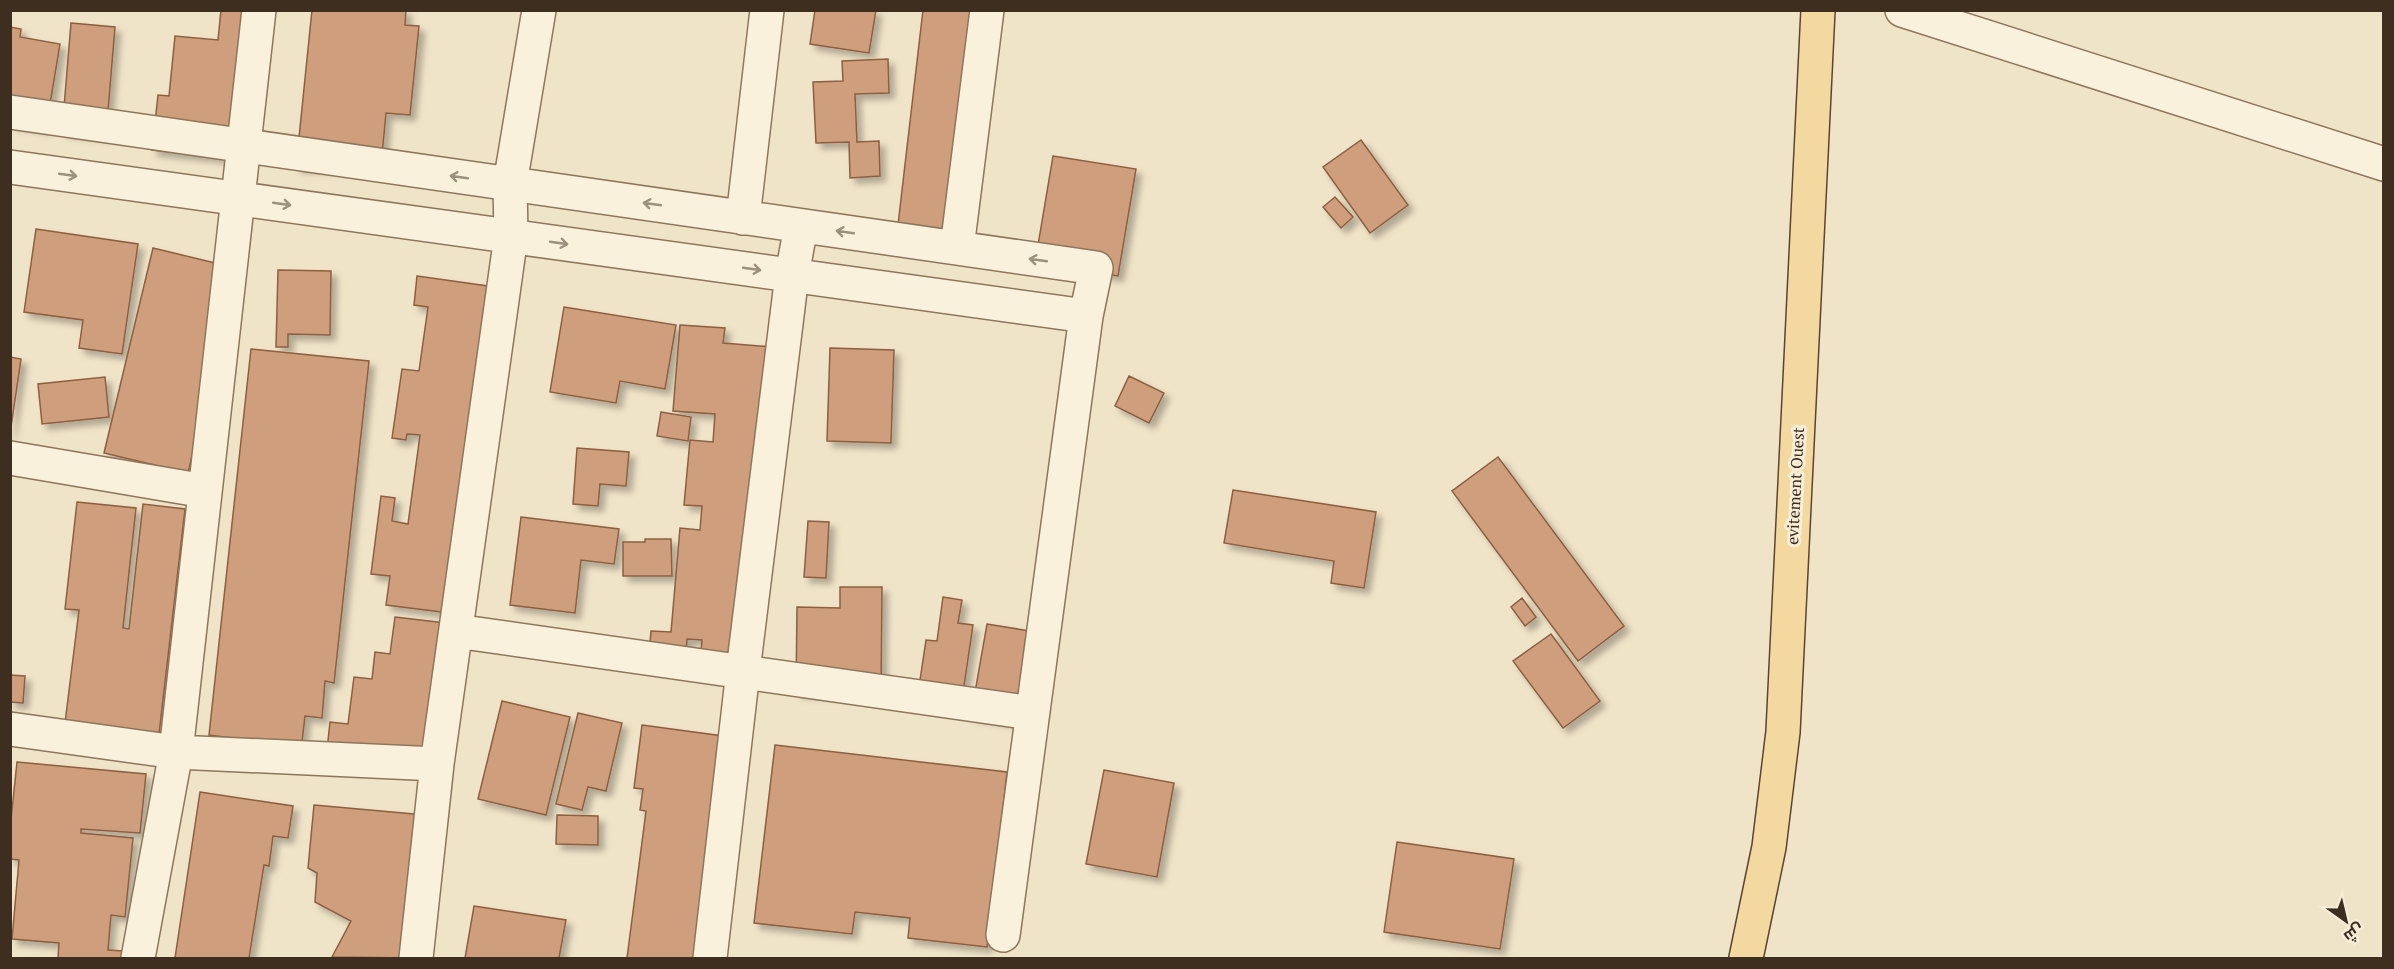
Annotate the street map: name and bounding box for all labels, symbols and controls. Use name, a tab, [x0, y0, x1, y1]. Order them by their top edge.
one-way arrow	[58, 169, 78, 180]
one-way arrow	[450, 171, 470, 182]
one-way arrow	[272, 199, 292, 210]
one-way arrow	[643, 199, 663, 210]
one-way arrow	[836, 227, 856, 238]
one-way arrow	[548, 237, 568, 248]
one-way arrow	[1029, 254, 1049, 265]
one-way arrow	[741, 264, 761, 275]
street label: evitement Ouest	[1781, 427, 1809, 545]
north arrow	[2316, 891, 2376, 951]
text: ش	[2340, 919, 2369, 948]

